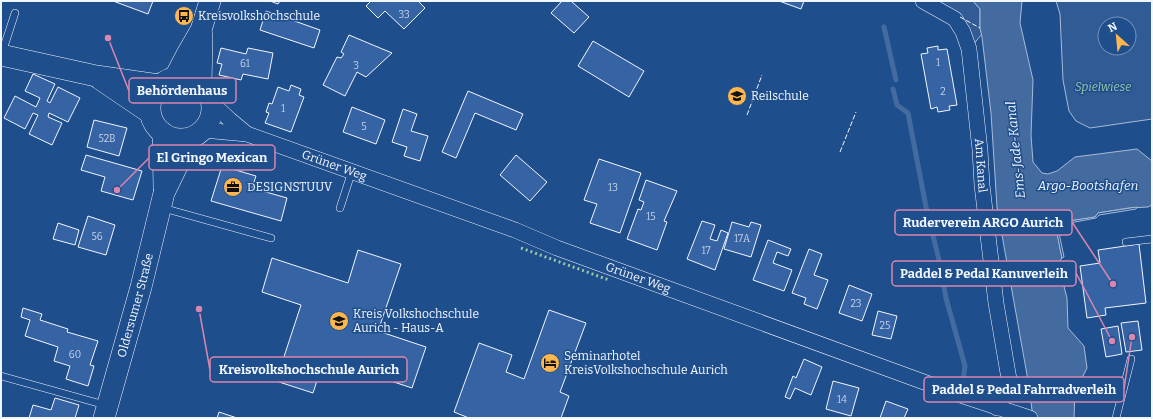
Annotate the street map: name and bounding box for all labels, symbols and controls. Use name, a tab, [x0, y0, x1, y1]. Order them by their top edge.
bus stop icon: Kreisvolkshochschule	[173, 5, 195, 27]
place label: Kreisvolkshochschule	[198, 9, 320, 23]
house number: 33	[398, 9, 410, 21]
north arrow	[1097, 16, 1137, 56]
text: N	[1106, 20, 1120, 35]
house number: 1	[936, 57, 940, 69]
house number: 61	[240, 58, 250, 70]
house number: 3	[353, 60, 359, 72]
callout: Behördenhaus	[129, 78, 236, 103]
park label: Spielwiese	[1075, 80, 1131, 94]
text: Behördenhaus	[137, 83, 227, 98]
school or university icon: Reilschule	[726, 85, 748, 107]
house number: 2	[940, 86, 946, 98]
place label: Reilschule	[751, 89, 809, 103]
water label: Ems-Jade-Kanal	[1003, 100, 1028, 199]
house number: 1	[281, 103, 285, 115]
house number: 5	[361, 121, 367, 133]
house number: 52B	[98, 133, 116, 145]
street label: Am Kanal	[972, 138, 990, 194]
callout: El Gringo Mexican	[149, 145, 275, 170]
street label: Grüner Weg	[300, 147, 369, 183]
text: El Gringo Mexican	[157, 150, 268, 165]
office icon: DESIGNSTUUV	[222, 176, 244, 198]
water label: Argo-Bootshafen	[1037, 178, 1138, 193]
place label: DESIGNSTUUV	[247, 180, 333, 194]
house number: 13	[608, 182, 618, 194]
callout: Ruderverein ARGO Aurich	[895, 210, 1072, 235]
house number: 15	[646, 211, 656, 223]
text: Ruderverein ARGO Aurich	[903, 215, 1064, 230]
house number: 56	[91, 231, 103, 243]
house number: 17A	[734, 233, 751, 245]
house number: 17	[702, 245, 710, 257]
street label: Oldersumer Straße	[114, 252, 156, 359]
street label: Grüner Weg	[604, 259, 673, 296]
callout: Paddel & Pedal Kanuverleih	[892, 261, 1076, 286]
text: Paddel & Pedal Kanuverleih	[900, 266, 1069, 281]
house number: 23	[850, 298, 862, 310]
place label: Kreis Volkshochschule Aurich - Haus-A	[353, 307, 479, 335]
school or university icon: Kreis Volkshochschule Aurich - Haus-A	[328, 310, 350, 332]
house number: 25	[880, 320, 890, 332]
house number: 60	[69, 349, 81, 361]
place label: Seminarhotel KreisVolkshochschule Aurich	[564, 349, 728, 377]
hotel icon: Seminarhotel KreisVolkshochschule Aurich	[539, 352, 561, 374]
callout: Kreisvolkshochschule Aurich	[210, 357, 407, 382]
text: Kreisvolkshochschule Aurich	[219, 362, 400, 377]
callout: Paddel & Pedal Fahrradverleih	[924, 377, 1124, 402]
text: Paddel & Pedal Fahrradverleih	[932, 382, 1117, 397]
house number: 14	[837, 394, 847, 406]

